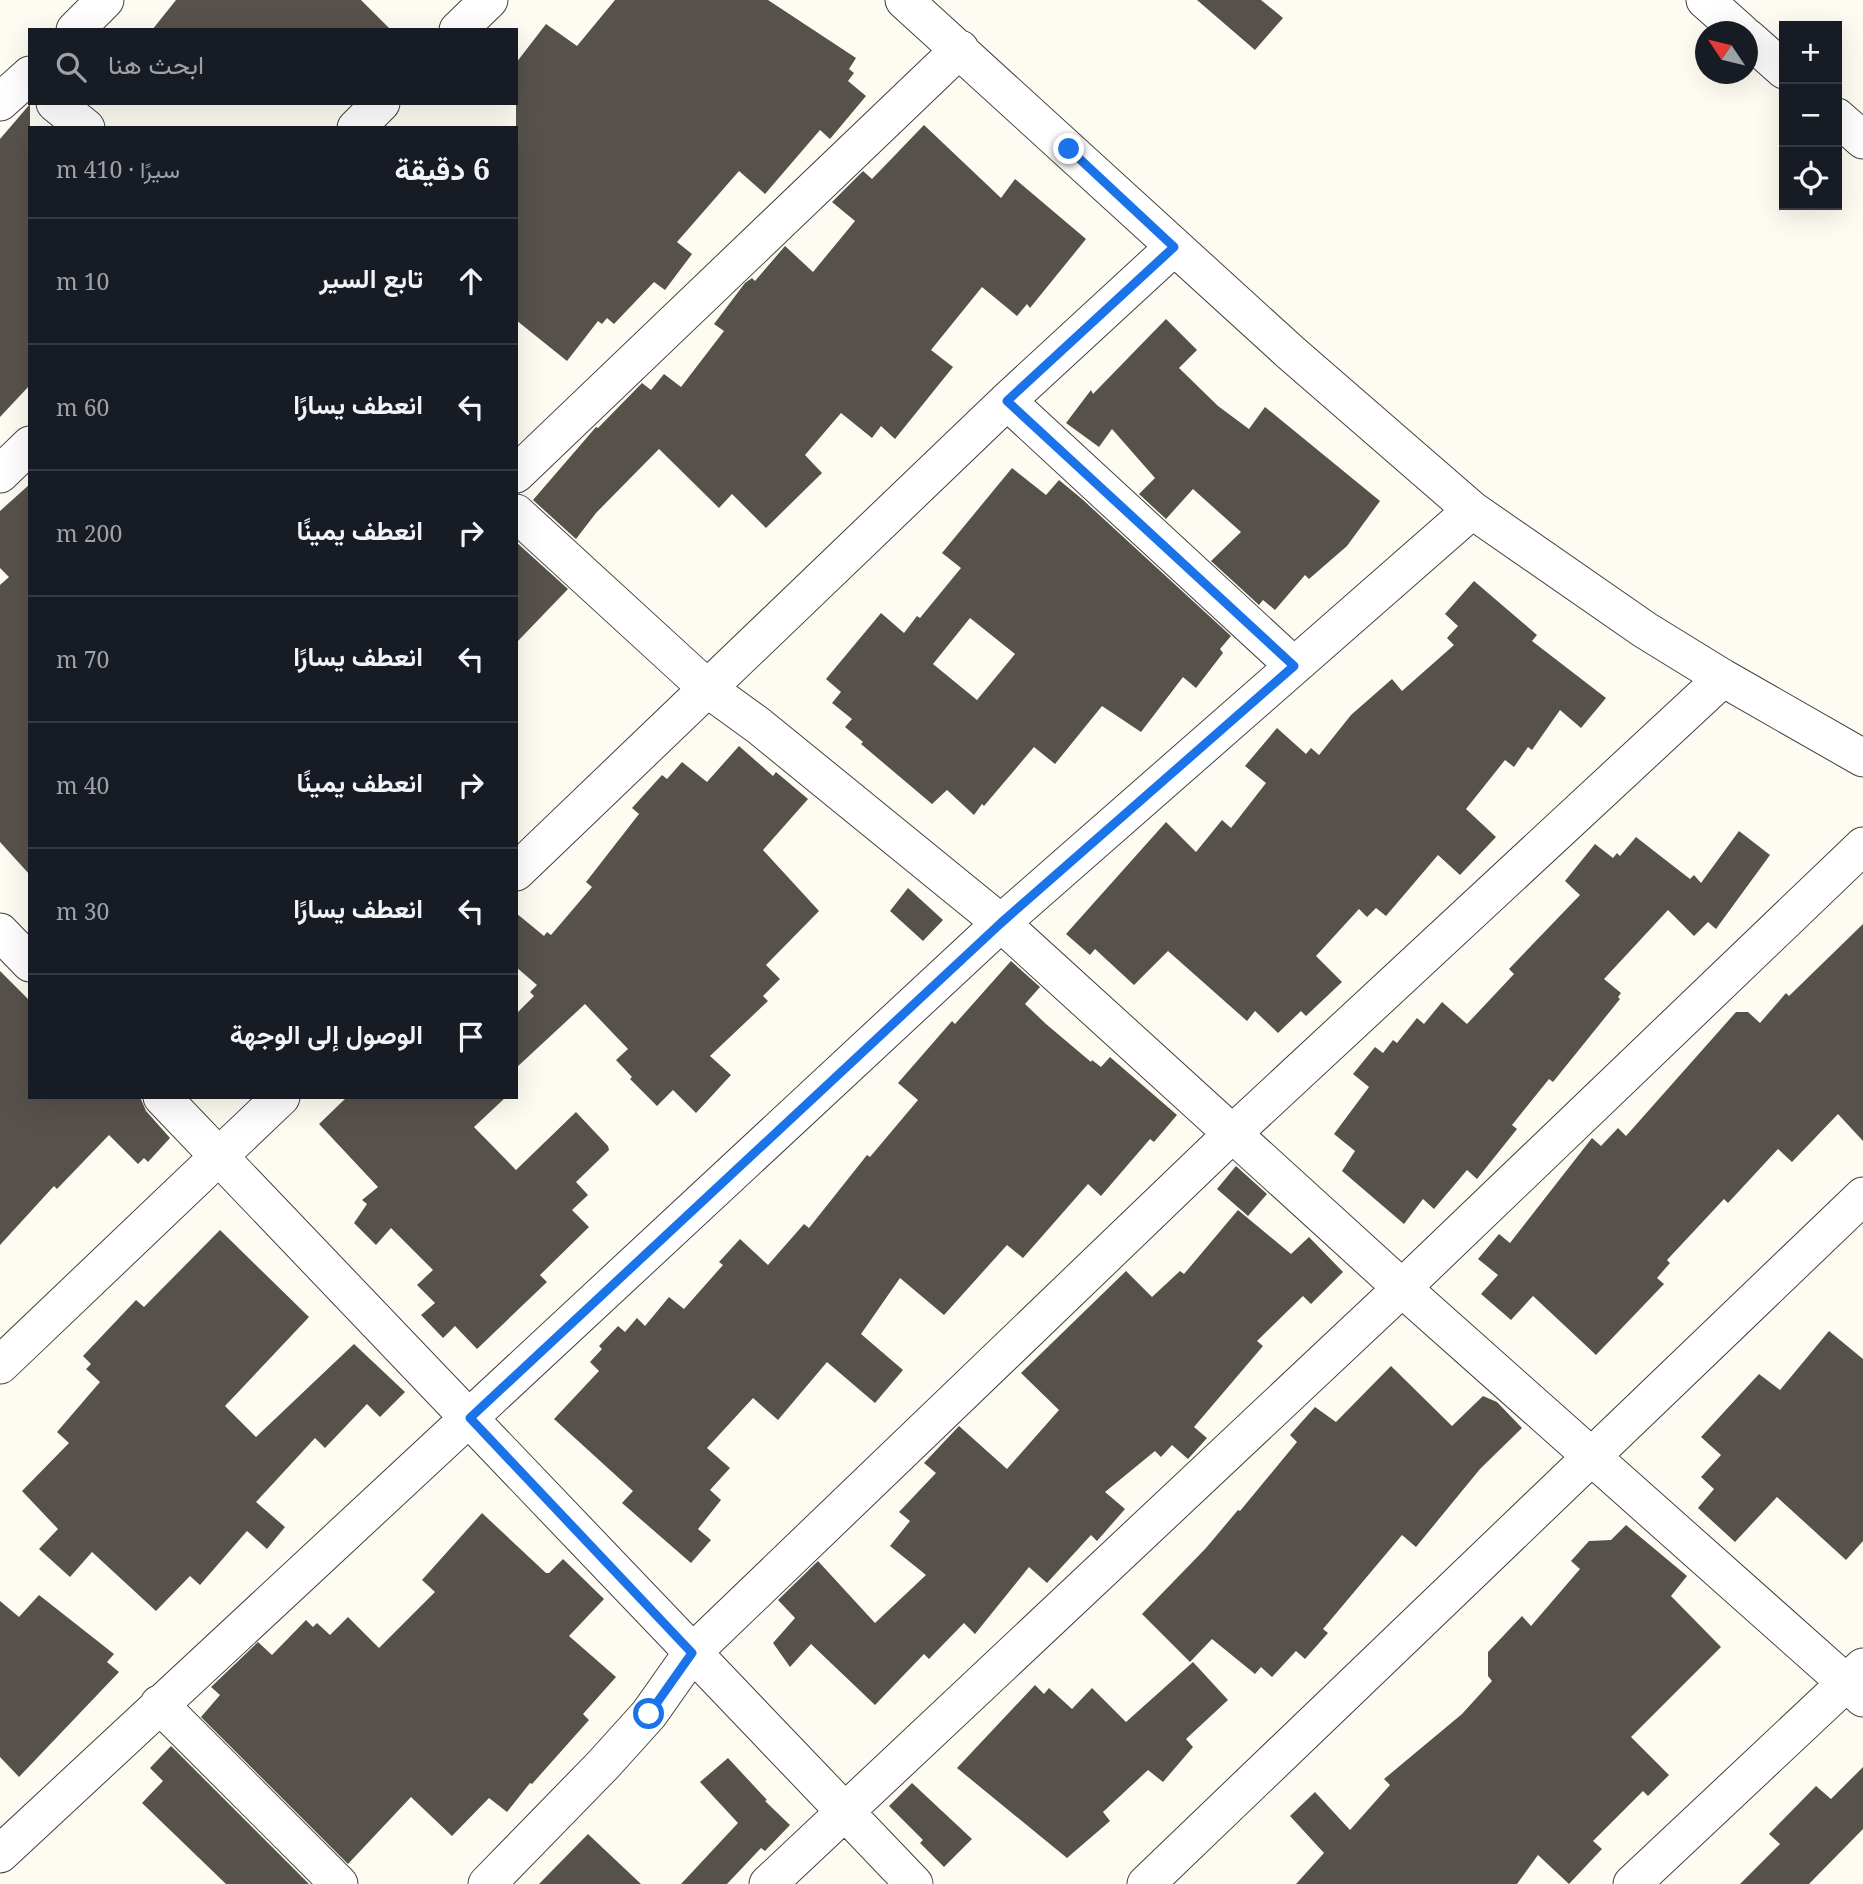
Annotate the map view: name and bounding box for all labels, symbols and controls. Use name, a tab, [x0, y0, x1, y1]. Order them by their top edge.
north arrow	[1695, 21, 1758, 84]
map controls	[1779, 21, 1842, 210]
button: +	[1779, 21, 1842, 84]
search box	[28, 28, 518, 105]
text: ابحث هنا	[108, 46, 204, 82]
icon: search	[52, 48, 90, 86]
button: −	[1779, 84, 1842, 147]
route end	[1053, 133, 1084, 164]
button: locate	[1779, 147, 1842, 210]
text: 6 دقيقة	[395, 148, 490, 189]
text: سيرًا · 410 m	[56, 153, 180, 185]
text: تابع السير	[319, 260, 423, 296]
icon: ahead	[452, 262, 490, 300]
text: 10 m	[56, 265, 109, 297]
text: انعطف يسارًا	[293, 386, 423, 422]
icon: left	[452, 388, 490, 426]
text: 60 m	[56, 391, 109, 423]
text: انعطف يمينًا	[296, 512, 423, 548]
icon: right	[452, 514, 490, 552]
text: 200 m	[56, 517, 122, 549]
text: انعطف يسارًا	[293, 638, 423, 674]
icon: left	[452, 640, 490, 678]
text: 70 m	[56, 643, 109, 675]
text: انعطف يمينًا	[296, 764, 423, 800]
icon: right	[452, 766, 490, 804]
text: 40 m	[56, 769, 109, 801]
text: انعطف يسارًا	[293, 890, 423, 926]
icon: left	[452, 892, 490, 930]
text: 30 m	[56, 895, 109, 927]
text: الوصول إلى الوجهة	[230, 1016, 423, 1052]
icon: arrive	[452, 1018, 490, 1056]
route start	[633, 1698, 664, 1729]

